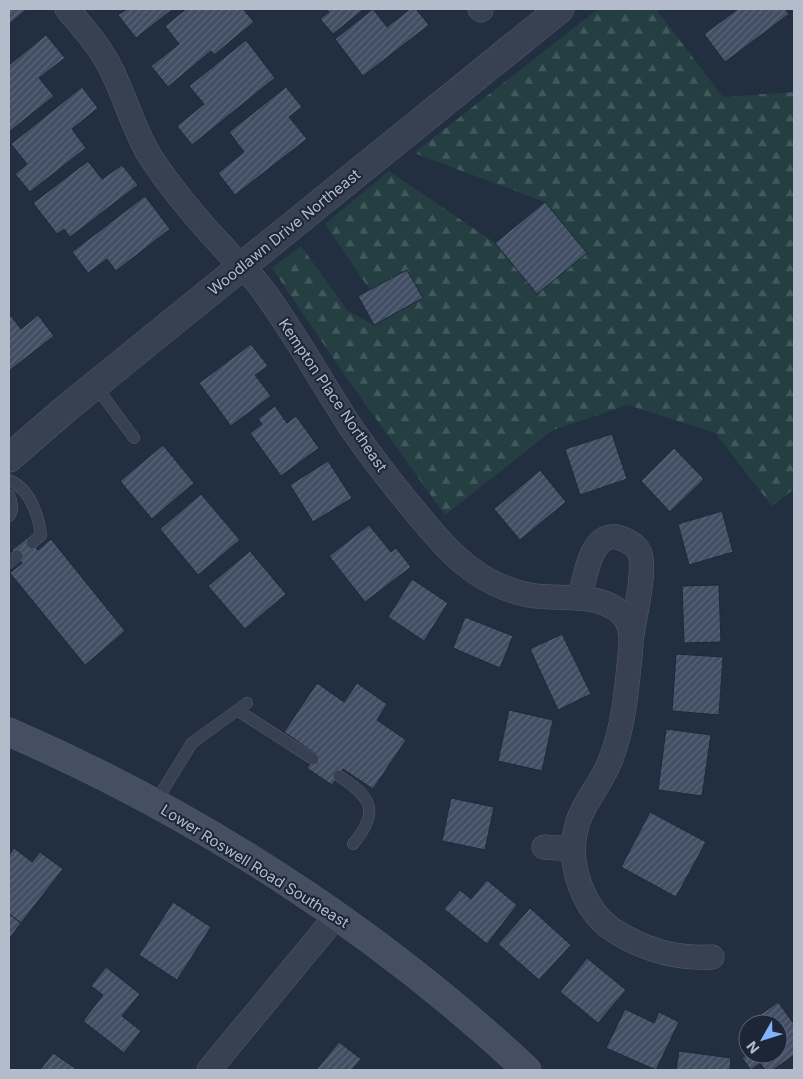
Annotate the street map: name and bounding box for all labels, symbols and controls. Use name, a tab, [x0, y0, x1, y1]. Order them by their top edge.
street label: Woodlawn Drive Northeast	[204, 165, 364, 299]
street label: Kempton Place Northeast	[275, 315, 391, 475]
street label: Lower Roswell Road Southeast	[157, 800, 353, 932]
north arrow	[738, 1014, 788, 1064]
text: N	[743, 1038, 762, 1057]

